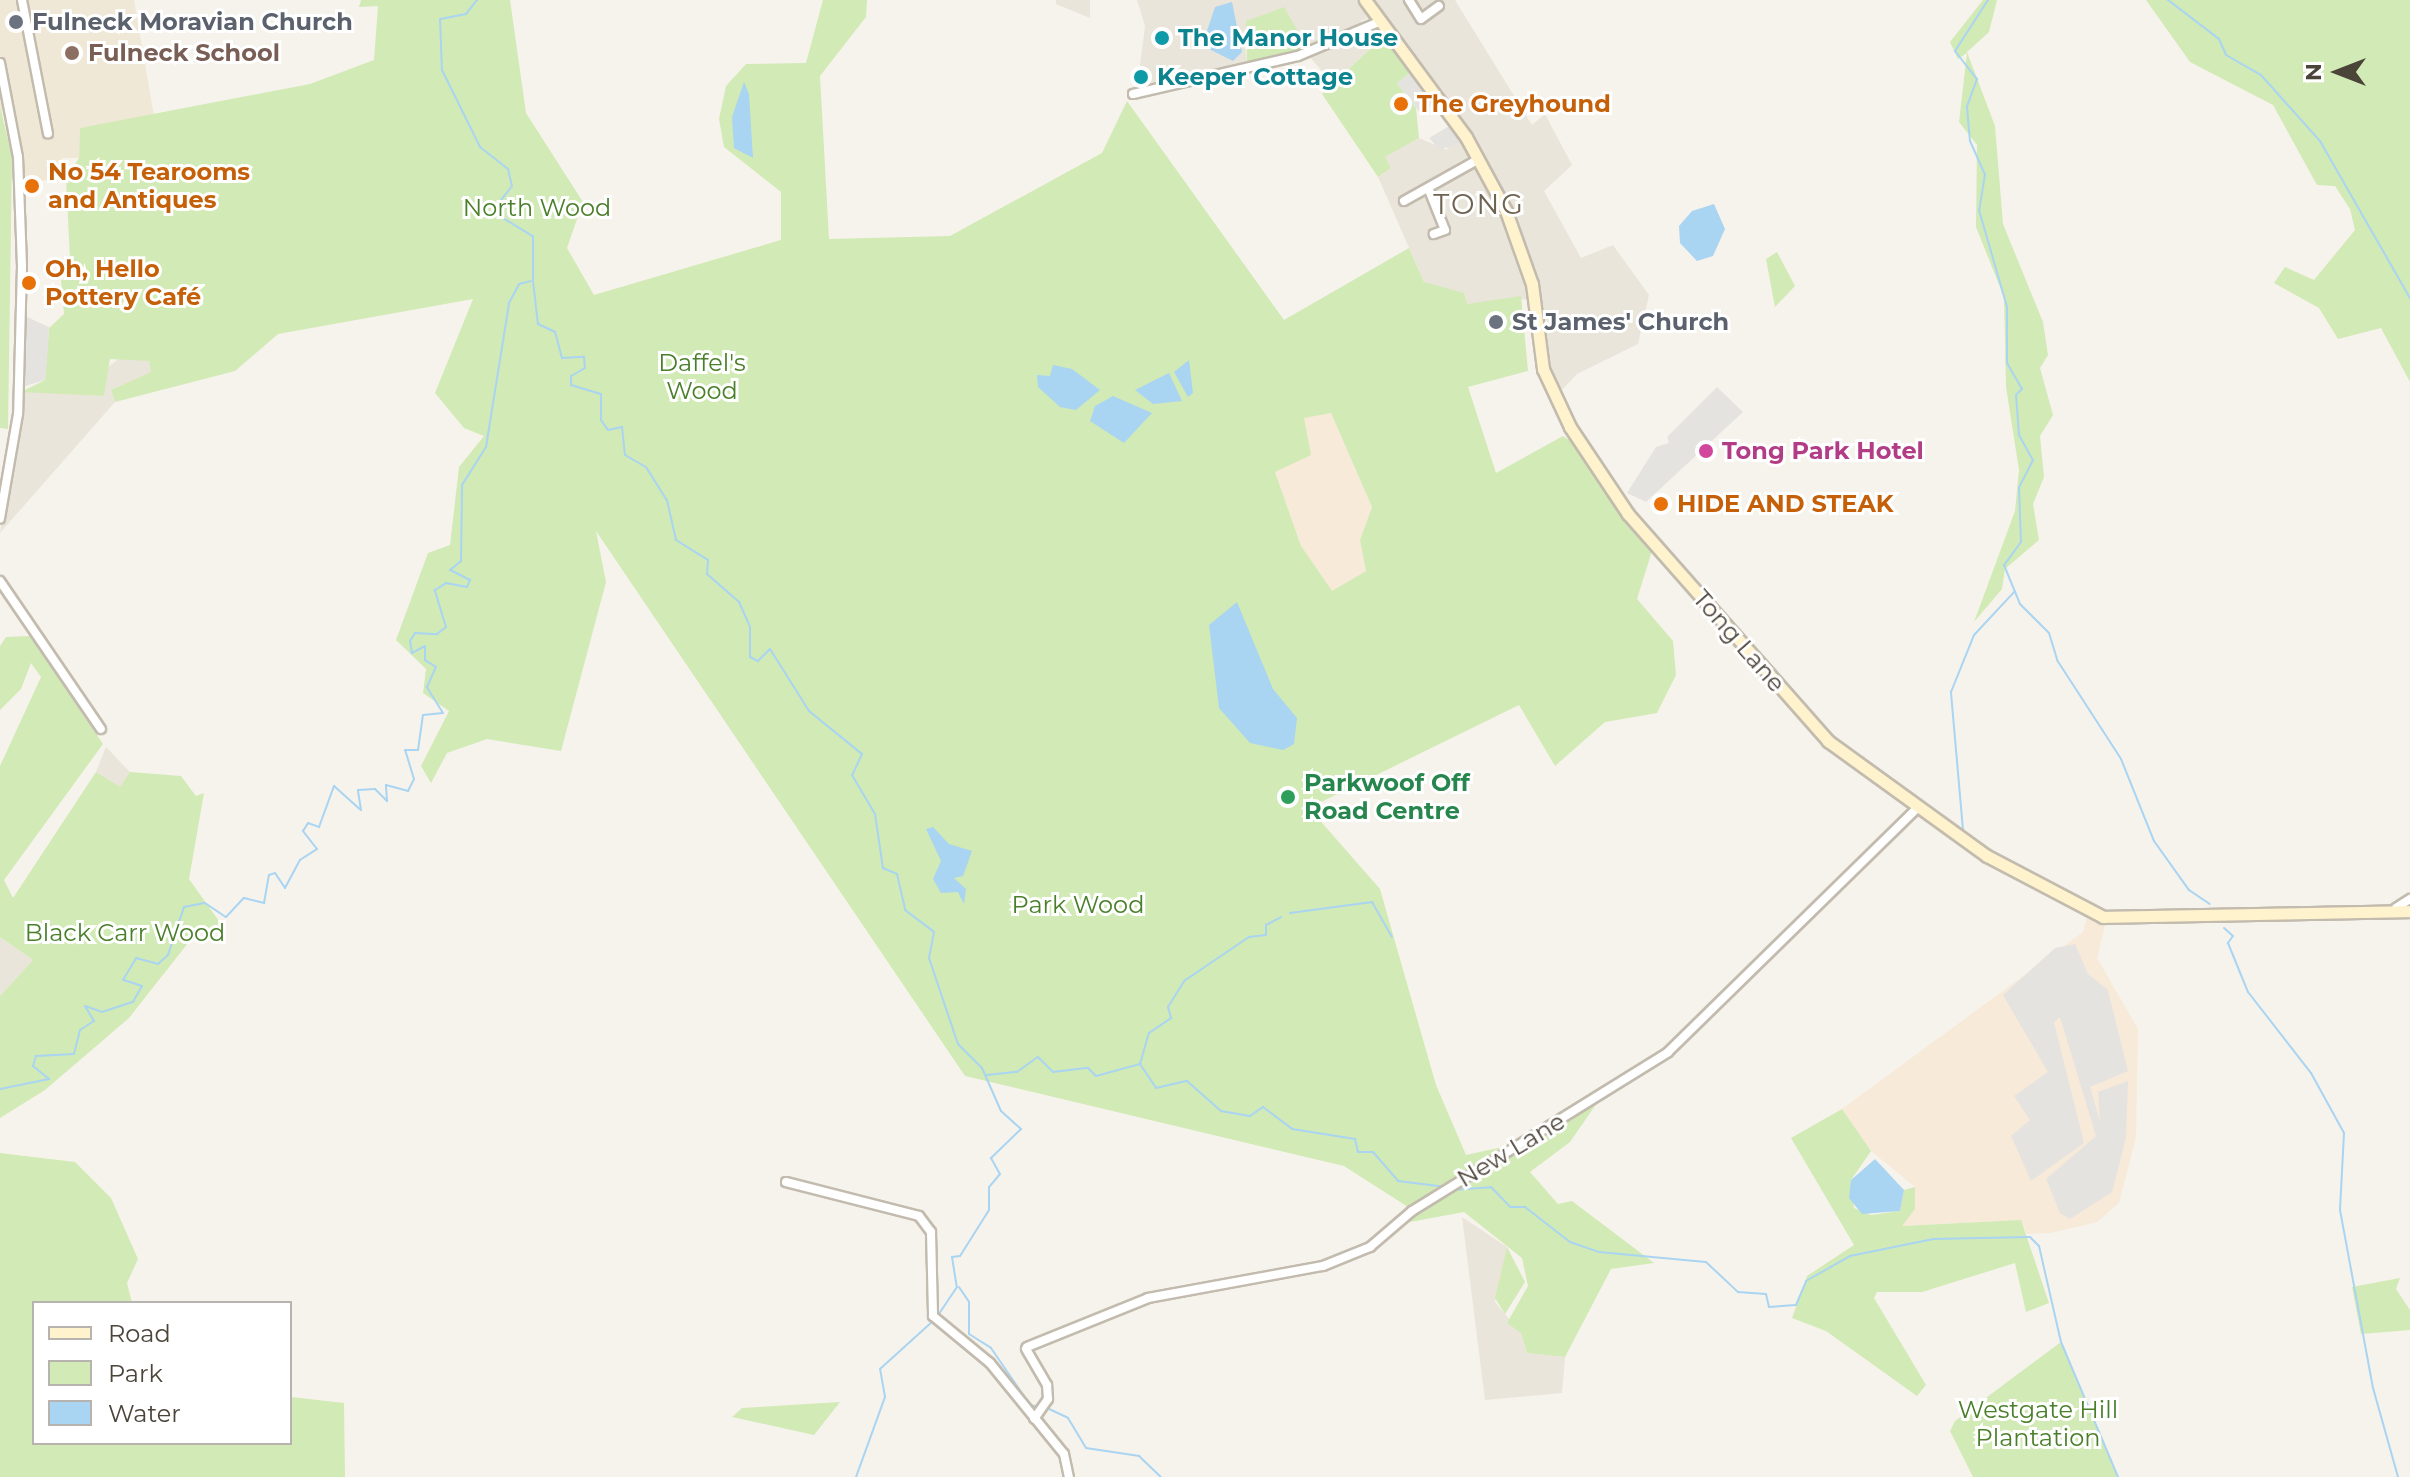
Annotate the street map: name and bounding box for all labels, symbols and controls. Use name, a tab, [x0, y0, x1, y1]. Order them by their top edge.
place label: Fulneck Moravian Church	[32, 8, 353, 36]
marker: Fulneck Moravian Church	[7, 13, 25, 31]
place label: The Manor House	[1178, 24, 1398, 52]
marker: The Manor House	[1153, 29, 1171, 47]
north arrow	[2298, 32, 2378, 112]
place label: Fulneck School	[88, 39, 280, 67]
marker: Fulneck School	[63, 44, 81, 62]
place label: Keeper Cottage	[1157, 63, 1353, 91]
text: N	[2300, 63, 2327, 81]
marker: Keeper Cottage	[1132, 68, 1150, 86]
place label: The Greyhound	[1417, 90, 1611, 118]
marker: The Greyhound	[1392, 95, 1410, 113]
place label: No 54 Tearooms and Antiques	[48, 158, 250, 214]
marker: No 54 Tearooms and Antiques	[23, 177, 41, 195]
district label: TONG	[1433, 187, 1525, 221]
park label: North Wood	[463, 194, 611, 222]
place label: Oh, Hello Pottery Café	[45, 255, 201, 311]
marker: Oh, Hello Pottery Café	[20, 274, 38, 292]
place label: St James' Church	[1512, 308, 1729, 336]
marker: St James' Church	[1487, 313, 1505, 331]
park label: Daffel's Wood	[658, 349, 746, 405]
place label: Tong Park Hotel	[1722, 437, 1924, 465]
marker: Tong Park Hotel	[1697, 442, 1715, 460]
place label: HIDE AND STEAK	[1677, 490, 1894, 518]
marker: HIDE AND STEAK	[1652, 495, 1670, 513]
street label: Tong Lane	[1687, 584, 1791, 698]
place label: Parkwoof Off Road Centre	[1304, 769, 1470, 825]
marker: Parkwoof Off Road Centre	[1279, 788, 1297, 806]
park label: Park Wood	[1012, 891, 1144, 919]
park label: Black Carr Wood	[25, 919, 225, 947]
street label: New Lane	[1452, 1107, 1570, 1193]
legend	[32, 1301, 292, 1445]
text: Road	[108, 1319, 171, 1348]
text: Park	[108, 1359, 163, 1388]
park label: Westgate Hill Plantation	[1958, 1396, 2118, 1452]
text: Water	[108, 1399, 181, 1428]

